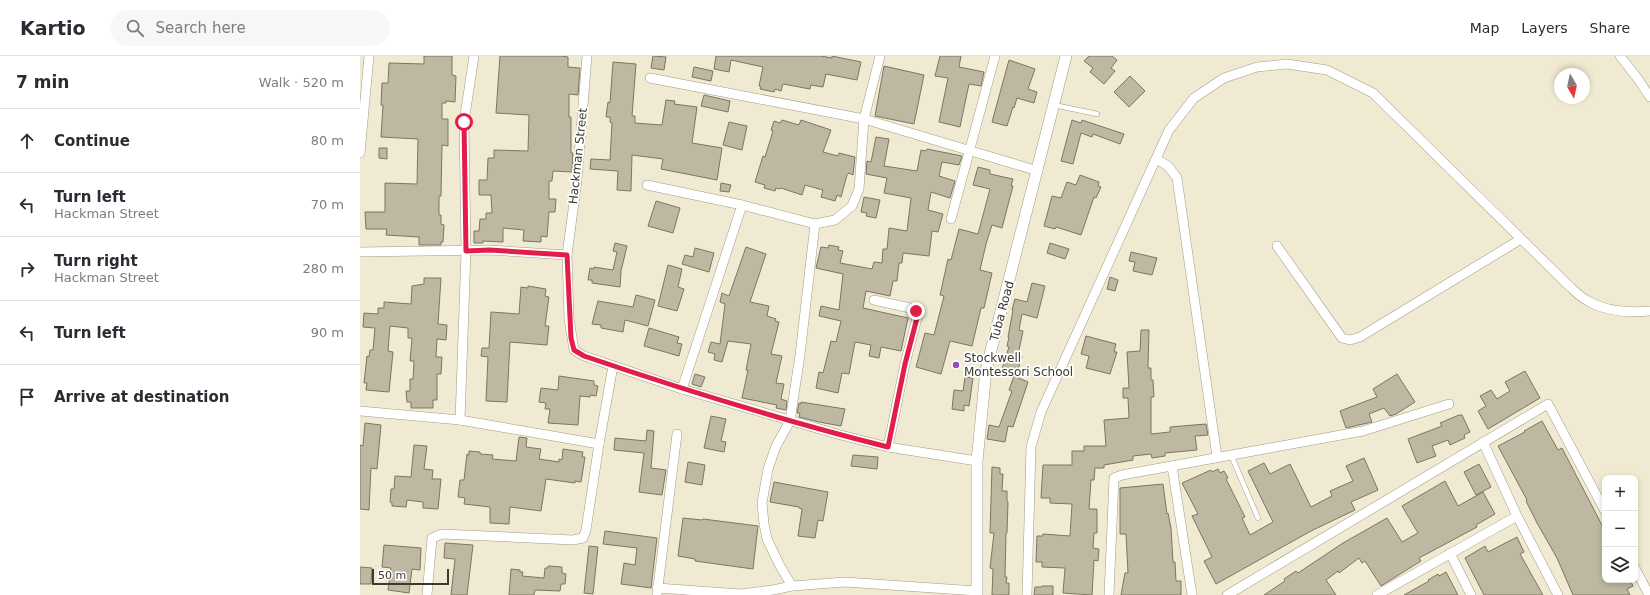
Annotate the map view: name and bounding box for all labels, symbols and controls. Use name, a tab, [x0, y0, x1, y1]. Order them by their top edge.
search box	[110, 10, 390, 46]
text: Kartio	[20, 17, 86, 39]
icon: search	[124, 17, 146, 39]
text: Search here	[156, 19, 246, 37]
text: Map	[1470, 20, 1499, 36]
text: Layers	[1521, 20, 1568, 36]
text: Share	[1590, 20, 1630, 36]
north arrow	[1554, 68, 1590, 104]
text: 7 min	[16, 72, 69, 92]
text: Walk · 520 m	[259, 75, 344, 90]
street label: Hackman Street	[566, 107, 590, 205]
route start	[455, 113, 473, 131]
icon: ahead	[16, 130, 38, 152]
text: Continue	[54, 132, 130, 150]
text: 80 m	[311, 133, 344, 148]
text: Turn left	[54, 188, 126, 206]
icon: left	[16, 194, 38, 216]
text: 70 m	[311, 197, 344, 212]
text: Hackman Street	[54, 206, 159, 221]
text: Turn right	[54, 252, 138, 270]
icon: right	[16, 258, 38, 280]
text: 280 m	[302, 261, 344, 276]
text: Hackman Street	[54, 270, 159, 285]
street label: Tuba Road	[987, 279, 1017, 344]
route end	[907, 302, 925, 320]
icon: left	[16, 322, 38, 344]
text: Turn left	[54, 324, 126, 342]
text: 90 m	[311, 325, 344, 340]
place label: Stockwell Montessori School	[964, 351, 1073, 379]
marker: Stockwell Montessori School	[951, 360, 961, 370]
icon: arrive	[16, 386, 38, 408]
text: Arrive at destination	[54, 388, 229, 406]
map controls	[1602, 475, 1638, 583]
button: +	[1602, 475, 1638, 511]
button: −	[1602, 511, 1638, 547]
button: layers	[1602, 547, 1638, 583]
scale bar	[372, 567, 449, 586]
text: 50 m	[378, 569, 406, 582]

